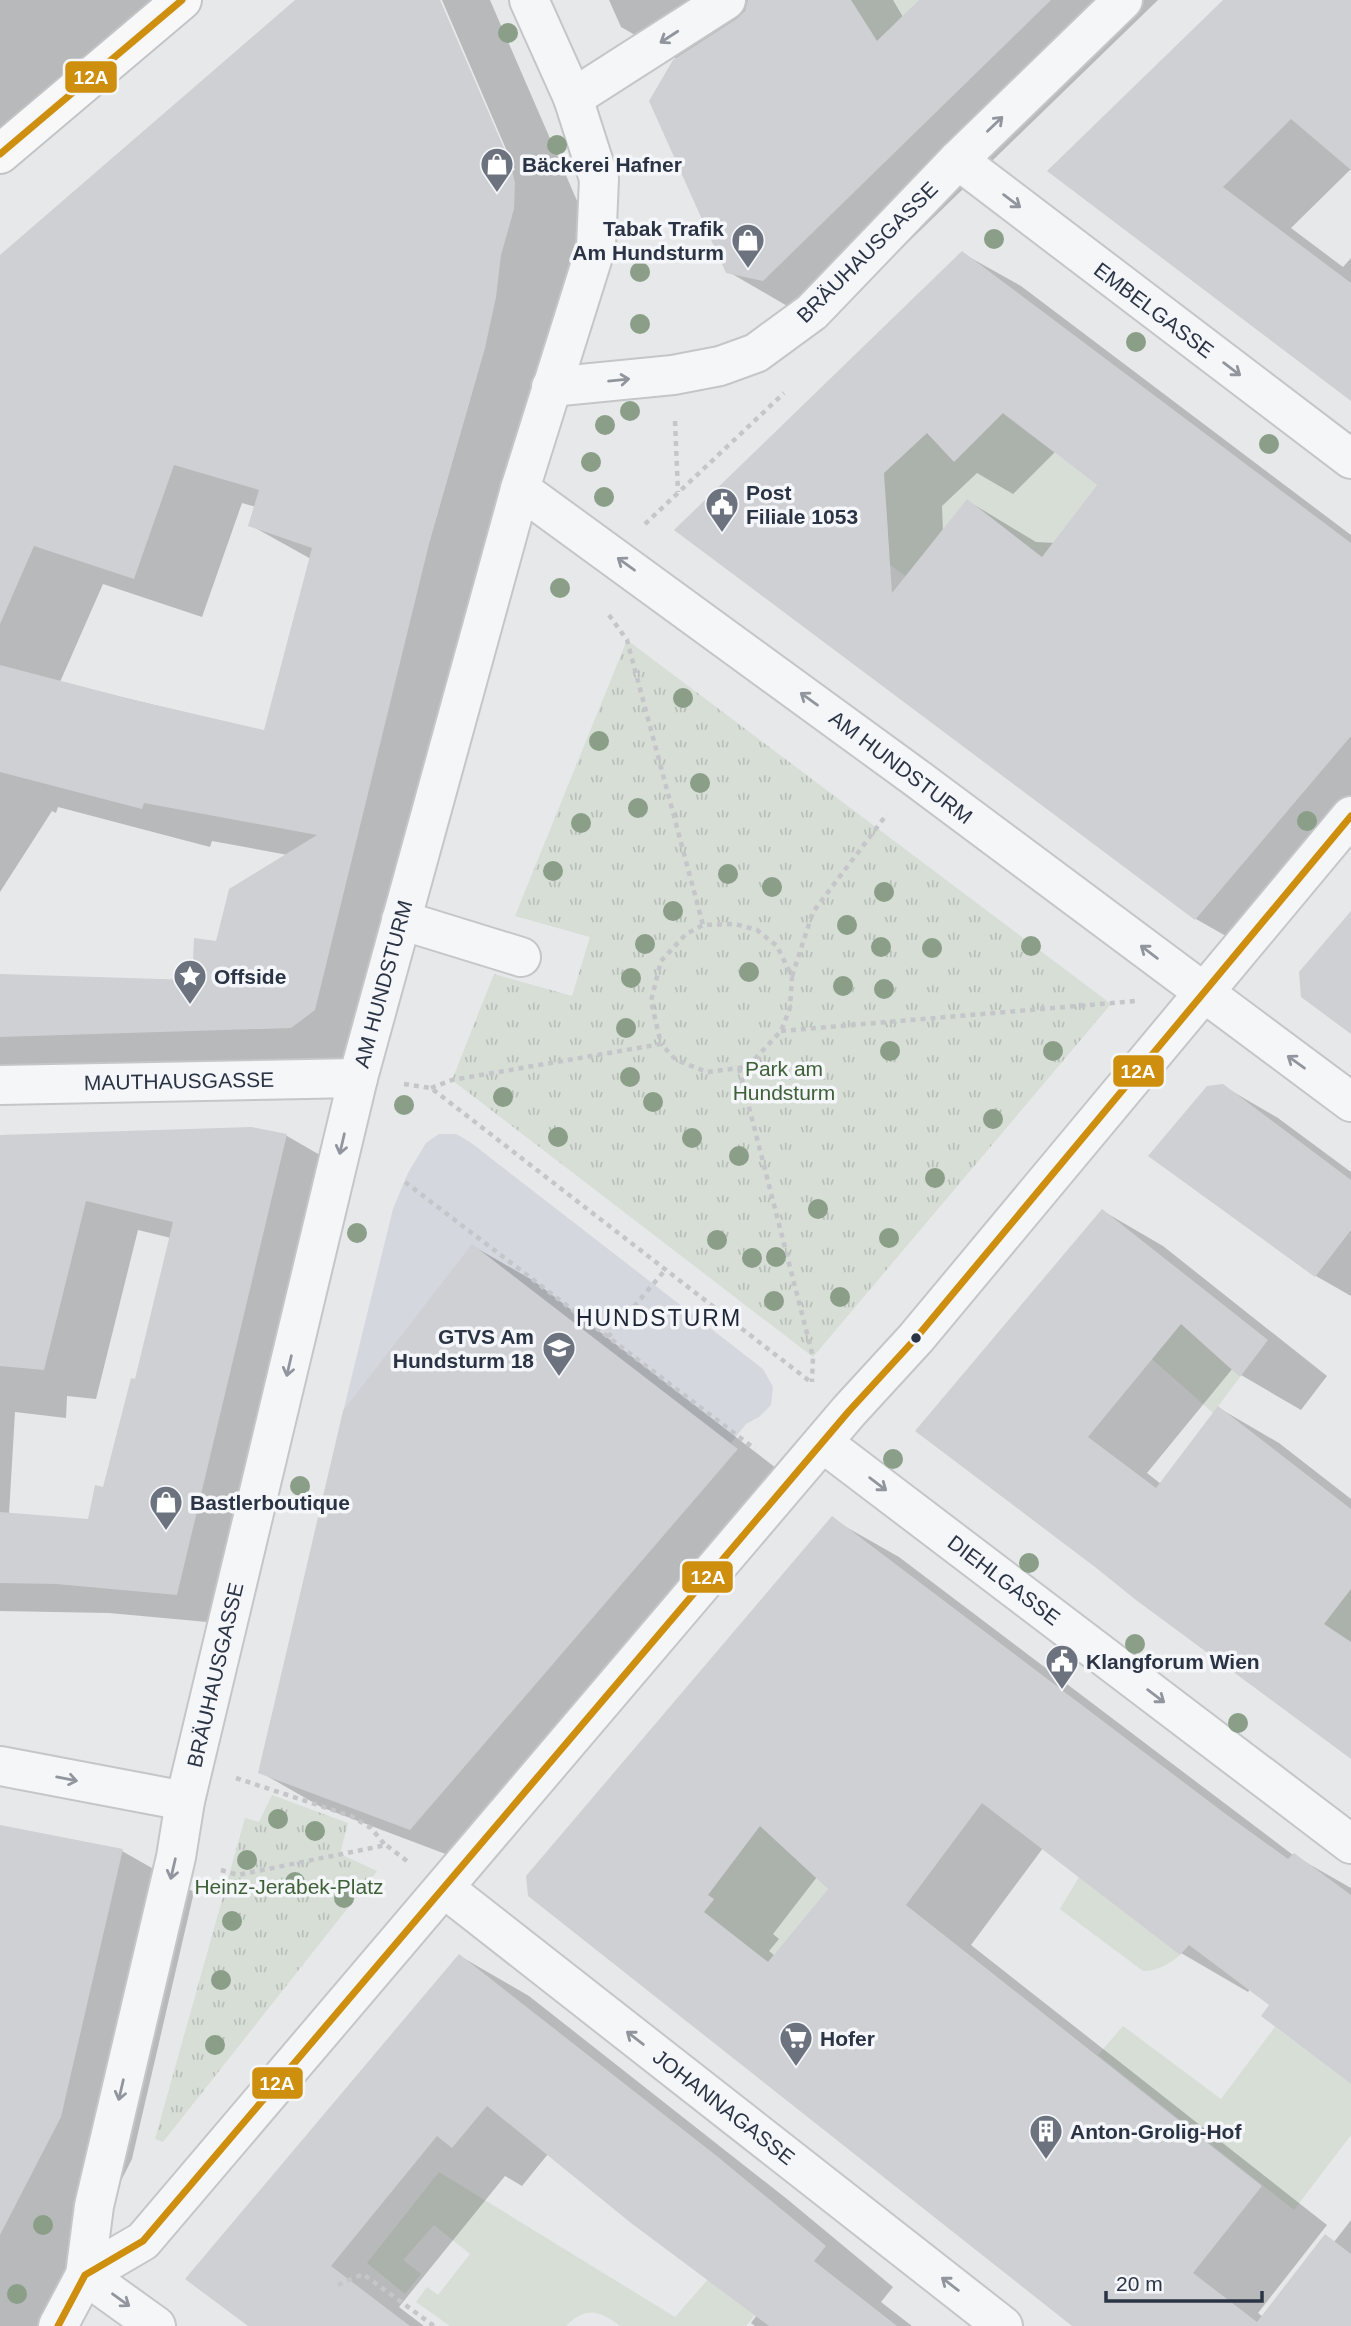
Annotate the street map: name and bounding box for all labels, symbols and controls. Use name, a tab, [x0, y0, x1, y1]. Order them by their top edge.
one-way arrow	[660, 29, 679, 44]
line badge: 12A	[64, 60, 118, 94]
text: 12A	[74, 67, 109, 88]
one-way arrow	[986, 115, 1003, 132]
shop icon: Bäckerei Hafner	[478, 145, 516, 194]
place label: Bäckerei Hafner	[522, 153, 682, 176]
street label: BRÄUHAUSGASSE	[792, 177, 942, 327]
one-way arrow	[1002, 194, 1021, 209]
place label: Tabak Trafik Am Hundsturm	[572, 217, 724, 264]
shop icon: Tabak Trafik Am Hundsturm	[729, 221, 767, 270]
street label: EMBELGASSE	[1090, 258, 1218, 362]
one-way arrow	[1222, 361, 1241, 376]
one-way arrow	[607, 374, 630, 387]
place label: Post Filiale 1053	[746, 481, 858, 528]
public building icon: Post Filiale 1053	[703, 485, 741, 534]
one-way arrow	[617, 557, 636, 571]
one-way arrow	[800, 692, 819, 706]
street label: AM HUNDSTURM	[825, 706, 977, 828]
street label: AM HUNDSTURM	[350, 898, 416, 1070]
one-way arrow	[1140, 945, 1158, 960]
place icon: Offside	[171, 957, 209, 1006]
place label: Offside	[214, 965, 286, 988]
line badge: 12A	[1112, 1054, 1165, 1088]
one-way arrow	[1287, 1055, 1306, 1069]
park label: Park am Hundsturm	[733, 1057, 835, 1104]
text: 12A	[1121, 1061, 1156, 1082]
street label: MAUTHAUSGASSE	[84, 1068, 274, 1094]
one-way arrow	[335, 1132, 348, 1155]
district label: HUNDSTURM	[576, 1305, 742, 1331]
place label: GTVS Am Hundsturm 18	[393, 1325, 534, 1372]
school or university icon: GTVS Am Hundsturm 18	[540, 1329, 578, 1378]
unlabelled marker	[909, 1331, 923, 1345]
one-way arrow	[282, 1354, 295, 1376]
one-way arrow	[868, 1477, 886, 1492]
shop icon: Bastlerboutique	[147, 1483, 185, 1532]
place label: Bastlerboutique	[190, 1491, 350, 1514]
street label: DIEHLGASSE	[943, 1530, 1065, 1630]
line badge: 12A	[681, 1560, 734, 1594]
text: 12A	[691, 1567, 726, 1588]
street label: BRÄUHAUSGASSE	[183, 1580, 247, 1770]
public building icon: Klangforum Wien	[1043, 1642, 1081, 1691]
place label: Klangforum Wien	[1086, 1650, 1260, 1673]
one-way arrow	[1147, 1688, 1165, 1703]
one-way arrow	[55, 1773, 78, 1786]
one-way arrow	[166, 1857, 179, 1880]
park label: Heinz-Jerabek-Platz	[194, 1875, 384, 1898]
supermarket icon: Hofer	[777, 2019, 815, 2068]
place label: Hofer	[820, 2027, 875, 2050]
one-way arrow	[627, 2030, 645, 2045]
street label: JOHANNAGASSE	[649, 2045, 799, 2169]
line badge: 12A	[251, 2066, 304, 2100]
text: 12A	[260, 2073, 295, 2094]
one-way arrow	[114, 2078, 128, 2101]
building icon: Anton-Grolig-Hof	[1027, 2112, 1065, 2161]
place label: Anton-Grolig-Hof	[1070, 2120, 1242, 2143]
scale bar	[1106, 2260, 1262, 2304]
text: 20 m	[1116, 2272, 1163, 2295]
one-way arrow	[941, 2276, 959, 2291]
one-way arrow	[111, 2293, 130, 2307]

